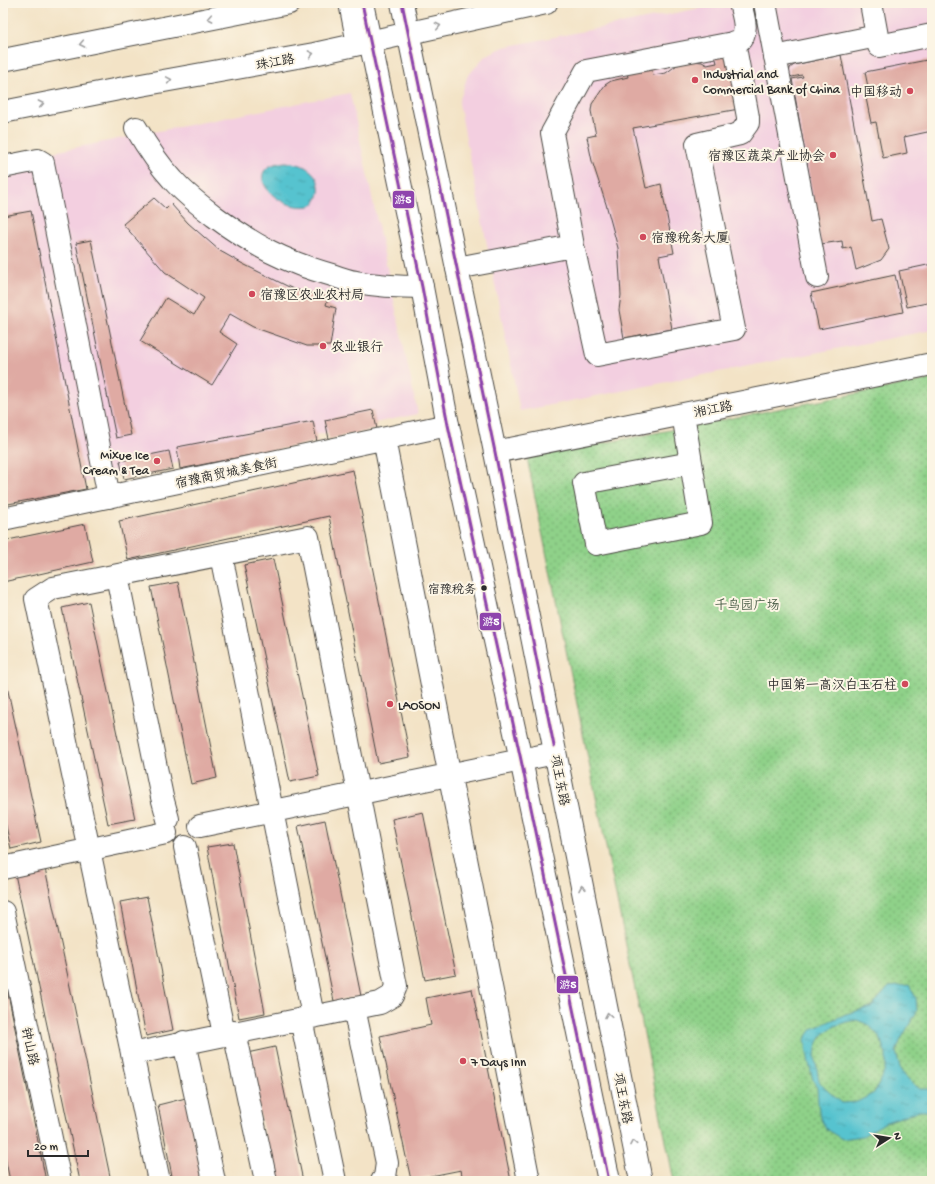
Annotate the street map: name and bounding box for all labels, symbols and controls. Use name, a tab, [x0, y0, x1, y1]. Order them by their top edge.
one-way arrow	[207, 14, 213, 22]
one-way arrow	[434, 23, 441, 31]
one-way arrow	[79, 39, 86, 47]
one-way arrow	[307, 51, 314, 59]
street label: 珠江路	[255, 52, 296, 74]
place label: Industrial and Commercial Bank of China	[703, 68, 841, 98]
marker: Industrial and Commercial Bank of China	[690, 75, 700, 85]
one-way arrow	[166, 76, 172, 85]
place label: 中国移动	[850, 85, 902, 101]
marker: 中国移动	[905, 86, 915, 96]
one-way arrow	[38, 101, 44, 109]
place label: 宿豫区蔬菜产业协会	[708, 148, 825, 165]
marker: 宿豫区蔬菜产业协会	[828, 150, 838, 160]
line badge: 游5	[392, 190, 415, 209]
text: 游5	[395, 194, 412, 207]
place label: 宿豫税务大厦	[651, 231, 729, 247]
marker: 宿豫税务大厦	[638, 232, 648, 242]
place label: 宿豫区农业农村局	[260, 287, 364, 304]
marker: 宿豫区农业农村局	[247, 289, 257, 299]
place label: 农业银行	[331, 340, 383, 356]
marker: 农业银行	[318, 341, 328, 351]
street label: 湘江路	[693, 398, 734, 422]
place label: Mixue Ice Cream & Tea	[83, 449, 150, 479]
street label: 宿豫商贸城美食街	[174, 454, 279, 493]
marker: Mixue Ice Cream & Tea	[152, 456, 162, 466]
place label: 宿豫税务	[428, 583, 476, 598]
marker: 宿豫税务	[479, 583, 489, 593]
park label: 千鸟园广场	[714, 598, 780, 614]
line badge: 游5	[479, 612, 502, 631]
text: 游5	[483, 616, 500, 629]
place label: 中国第一高汉白玉石柱	[767, 678, 897, 694]
marker: 中国第一高汉白玉石柱	[900, 679, 910, 689]
marker: LAOSON	[385, 699, 395, 709]
place label: LAOSON	[398, 699, 441, 714]
street label: 项王东路	[546, 753, 572, 807]
one-way arrow	[579, 885, 587, 891]
line badge: 游5	[556, 975, 579, 994]
text: 游5	[560, 979, 577, 992]
one-way arrow	[604, 1012, 612, 1018]
street label: 钟山路	[17, 1026, 41, 1067]
marker: 7 Days Inn	[458, 1056, 468, 1066]
place label: 7 Days Inn	[470, 1056, 527, 1071]
street label: 项王东路	[609, 1071, 635, 1125]
north arrow	[869, 1118, 909, 1158]
scale bar	[28, 1132, 88, 1158]
text: N	[890, 1132, 903, 1141]
one-way arrow	[630, 1140, 638, 1146]
text: 20 m	[34, 1141, 59, 1155]

